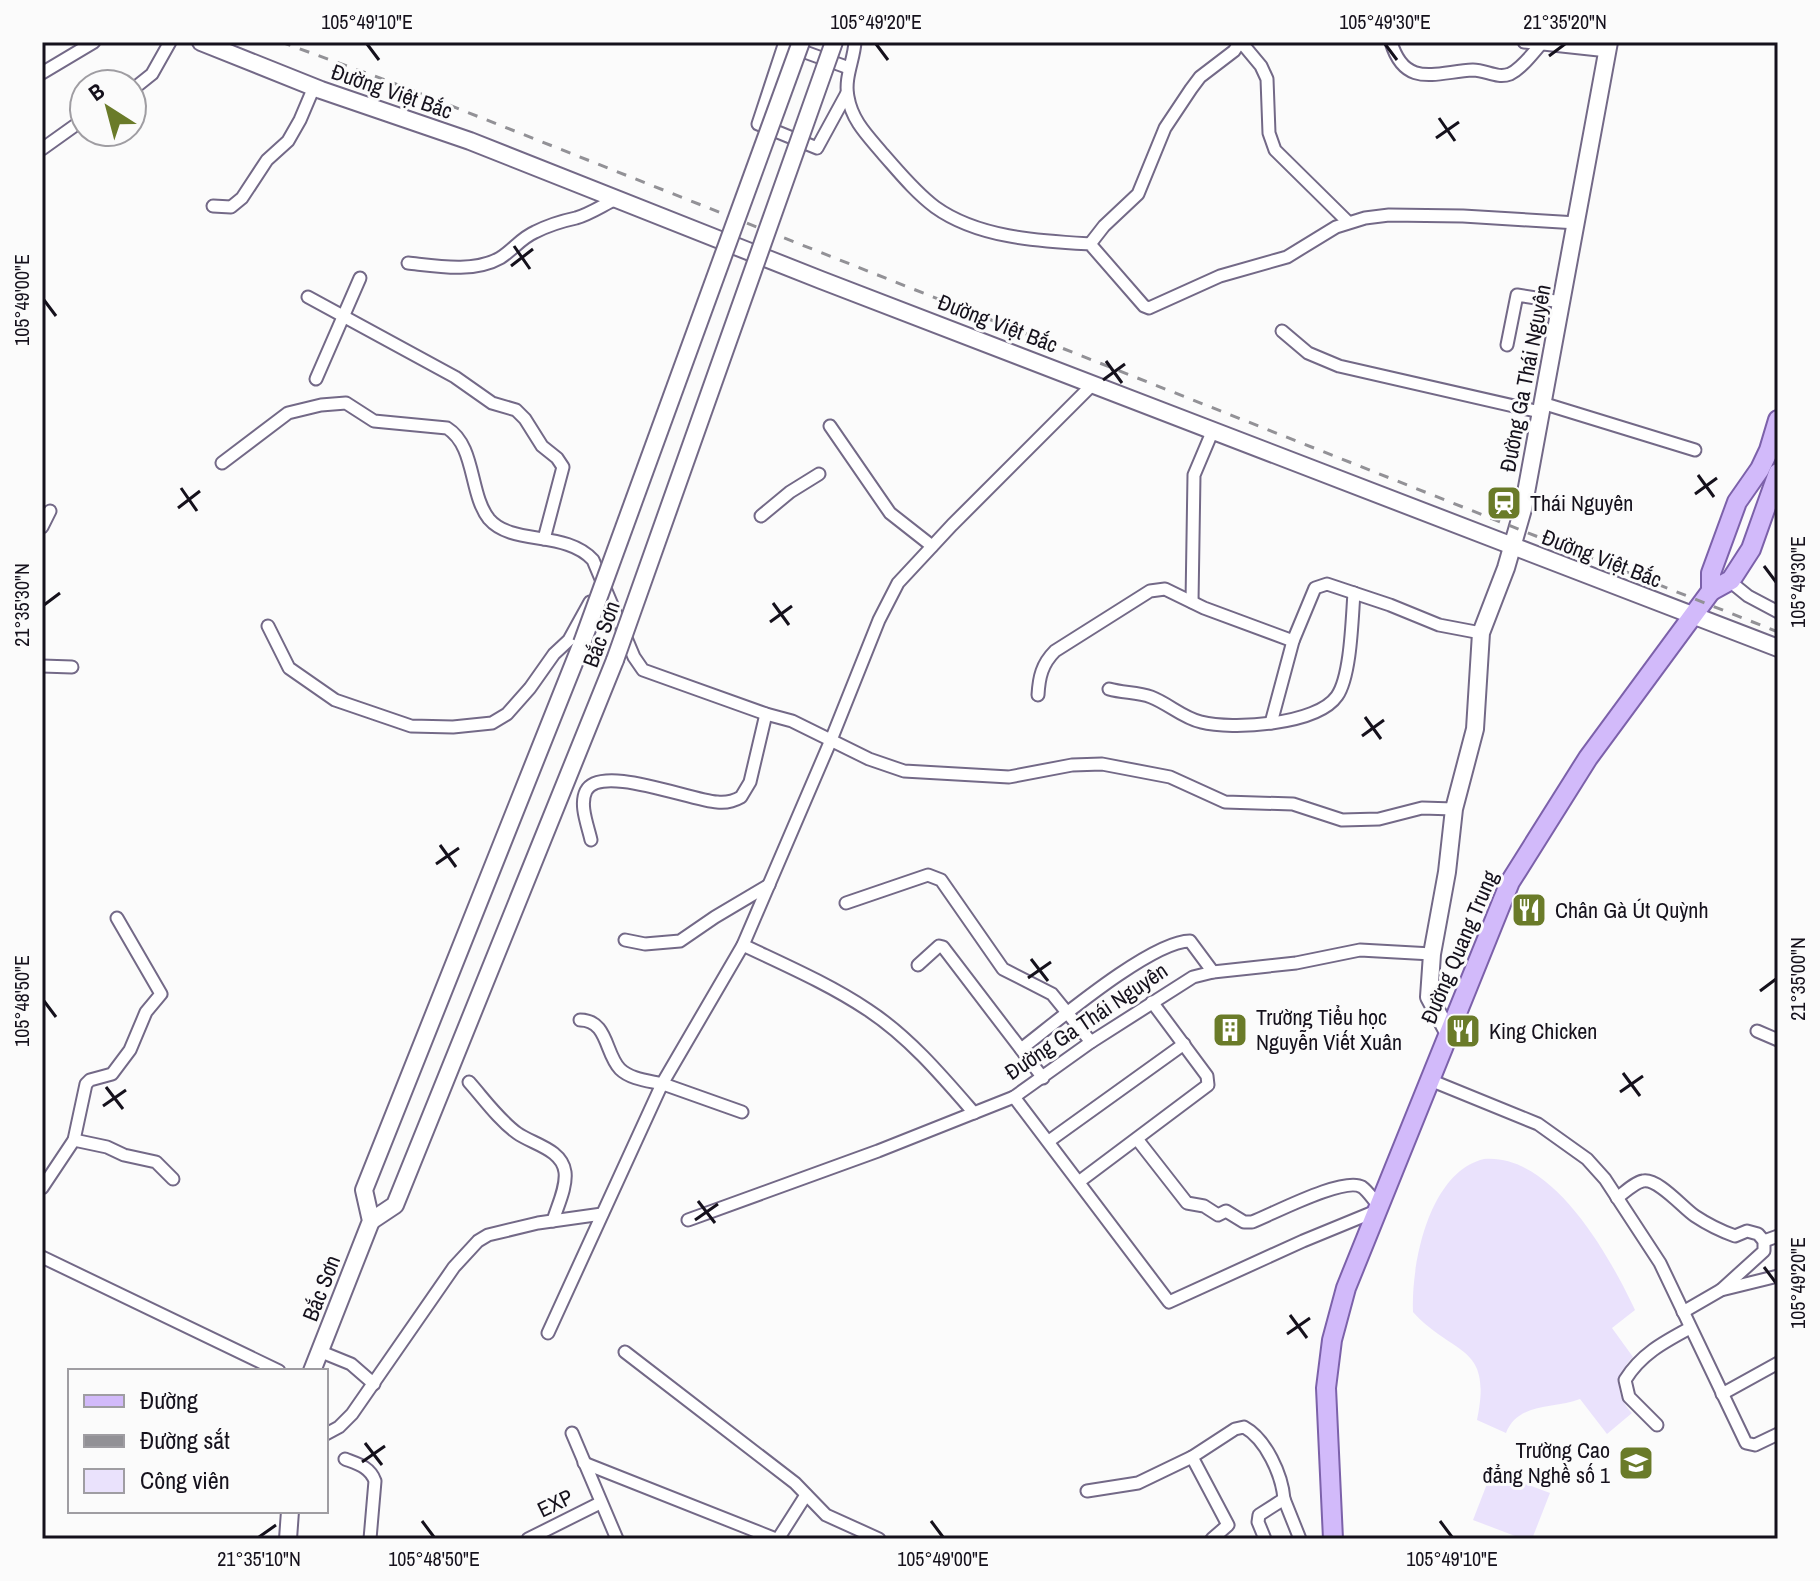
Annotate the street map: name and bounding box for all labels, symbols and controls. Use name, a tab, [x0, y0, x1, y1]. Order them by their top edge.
text: 105°49'10"E	[321, 8, 413, 35]
text: 105°49'20"E	[830, 8, 922, 35]
text: 105°49'30"E	[1339, 8, 1431, 35]
text: 21°35'20"N	[1523, 8, 1607, 35]
street label: Đường Việt Bắc	[328, 56, 456, 126]
north arrow	[68, 68, 148, 148]
text: B	[82, 76, 110, 108]
text: 105°49'00"E	[8, 254, 35, 346]
street label: Đường Ga Thái Nguyên	[1492, 282, 1558, 474]
street label: Đường Việt Bắc	[934, 286, 1062, 360]
station icon: Thái Nguyên	[1485, 484, 1523, 522]
place label: Thái Nguyên	[1530, 488, 1633, 518]
street label: Đường Việt Bắc	[1538, 521, 1666, 595]
text: 105°49'30"E	[1784, 536, 1811, 628]
text: 21°35'30"N	[8, 563, 35, 647]
street label: Bắc Sơn	[575, 597, 627, 671]
street label: Đường Quang Trung	[1413, 866, 1505, 1028]
restaurant icon: Chân Gà Út Quỳnh	[1510, 891, 1548, 929]
place label: Chân Gà Út Quỳnh	[1555, 895, 1708, 925]
text: 21°35'00"N	[1784, 937, 1811, 1021]
text: 105°48'50"E	[8, 955, 35, 1047]
street label: Đường Ga Thái Nguyên	[999, 955, 1173, 1087]
place label: Trường Tiểu học Nguyễn Viết Xuân	[1256, 1002, 1402, 1057]
building icon: Trường Tiểu học Nguyễn Viết Xuân	[1211, 1011, 1249, 1049]
restaurant icon: King Chicken	[1444, 1012, 1482, 1050]
place label: King Chicken	[1489, 1016, 1597, 1046]
text: 105°49'20"E	[1784, 1237, 1811, 1329]
street label: Bắc Sơn	[295, 1251, 347, 1325]
legend	[68, 1369, 328, 1513]
text: Đường	[140, 1384, 198, 1416]
text: Đường sắt	[140, 1424, 230, 1456]
place label: Trường Cao đẳng Nghề số 1	[1483, 1435, 1610, 1490]
school or university icon: Trường Cao đẳng Nghề số 1	[1617, 1444, 1655, 1482]
text: Công viên	[140, 1464, 230, 1496]
street label: EXP	[532, 1482, 578, 1524]
text: 21°35'10"N	[217, 1545, 301, 1572]
text: 105°48'50"E	[388, 1545, 480, 1572]
text: 105°49'00"E	[897, 1545, 989, 1572]
text: 105°49'10"E	[1406, 1545, 1498, 1572]

